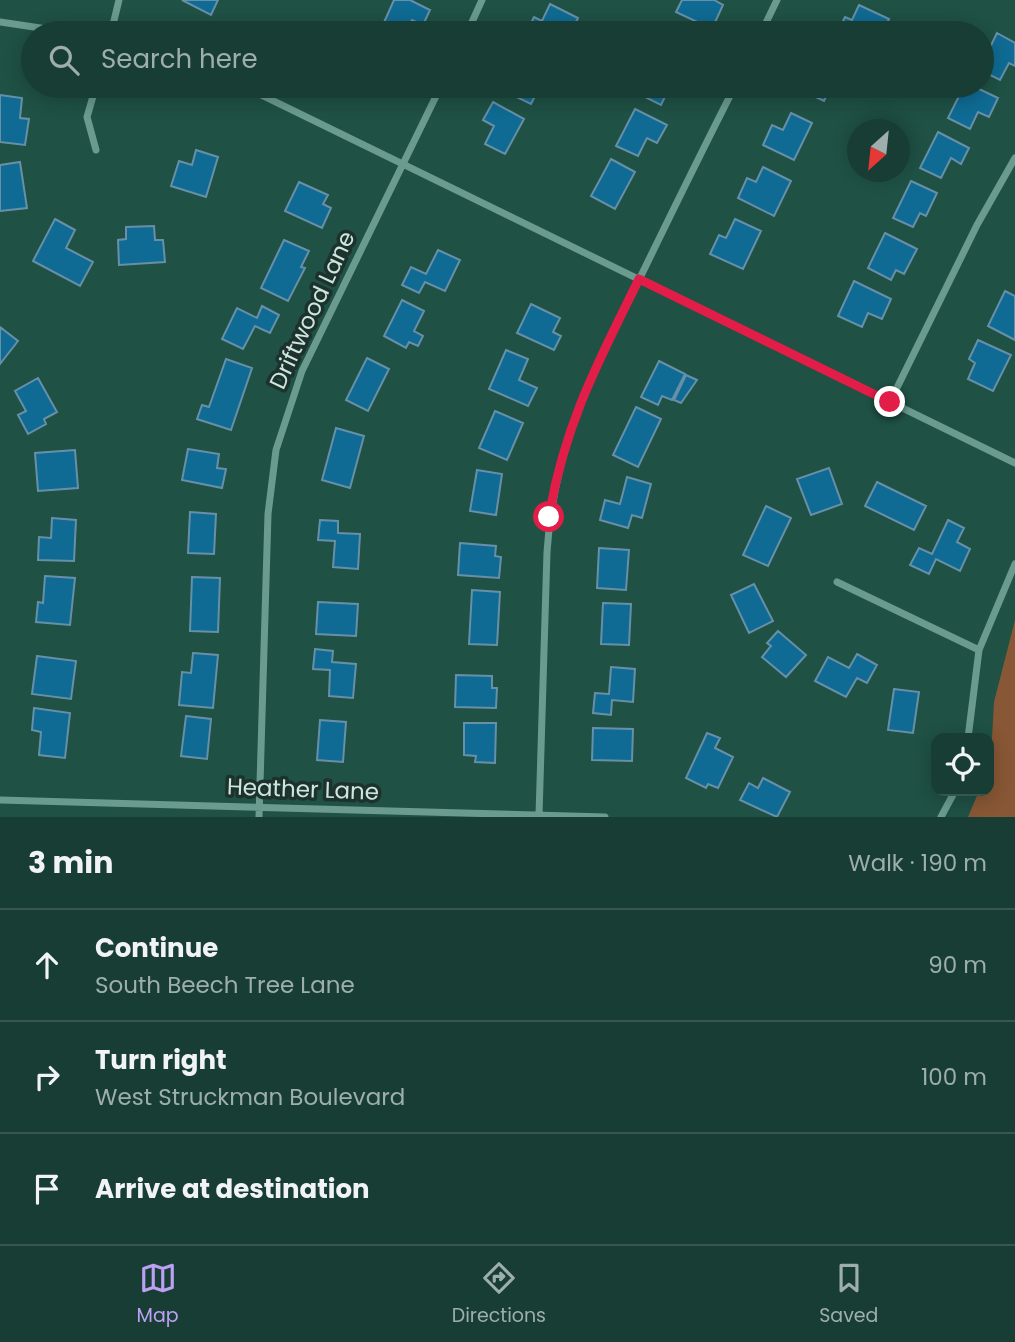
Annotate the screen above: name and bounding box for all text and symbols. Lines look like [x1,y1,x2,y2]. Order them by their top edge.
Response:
search box [21,21,994,98]
icon: search [45,41,83,79]
text: Search here [101,41,258,77]
north arrow [847,119,910,182]
street label: Driftwood Lane [261,226,363,394]
route end [874,386,905,417]
route start [533,501,564,532]
map controls [931,733,994,796]
button: locate [931,733,994,796]
street label: Heather Lane [226,770,380,808]
text: 3 min [28,841,113,884]
text: Walk · 190 m [848,847,987,879]
text: Continue [95,930,218,966]
icon: ahead [28,946,66,984]
text: 90 m [928,949,987,981]
text: South Beech Tree Lane [95,969,355,1001]
text: Turn right [95,1042,227,1078]
icon: right [28,1058,66,1096]
text: 100 m [921,1061,987,1093]
text: West Struckman Boulevard [95,1081,405,1113]
icon: arrive [28,1170,66,1208]
text: Arrive at destination [95,1171,370,1207]
tab: Map [137,1259,179,1330]
tab: Directions [452,1259,546,1330]
tab: Saved [819,1259,878,1330]

